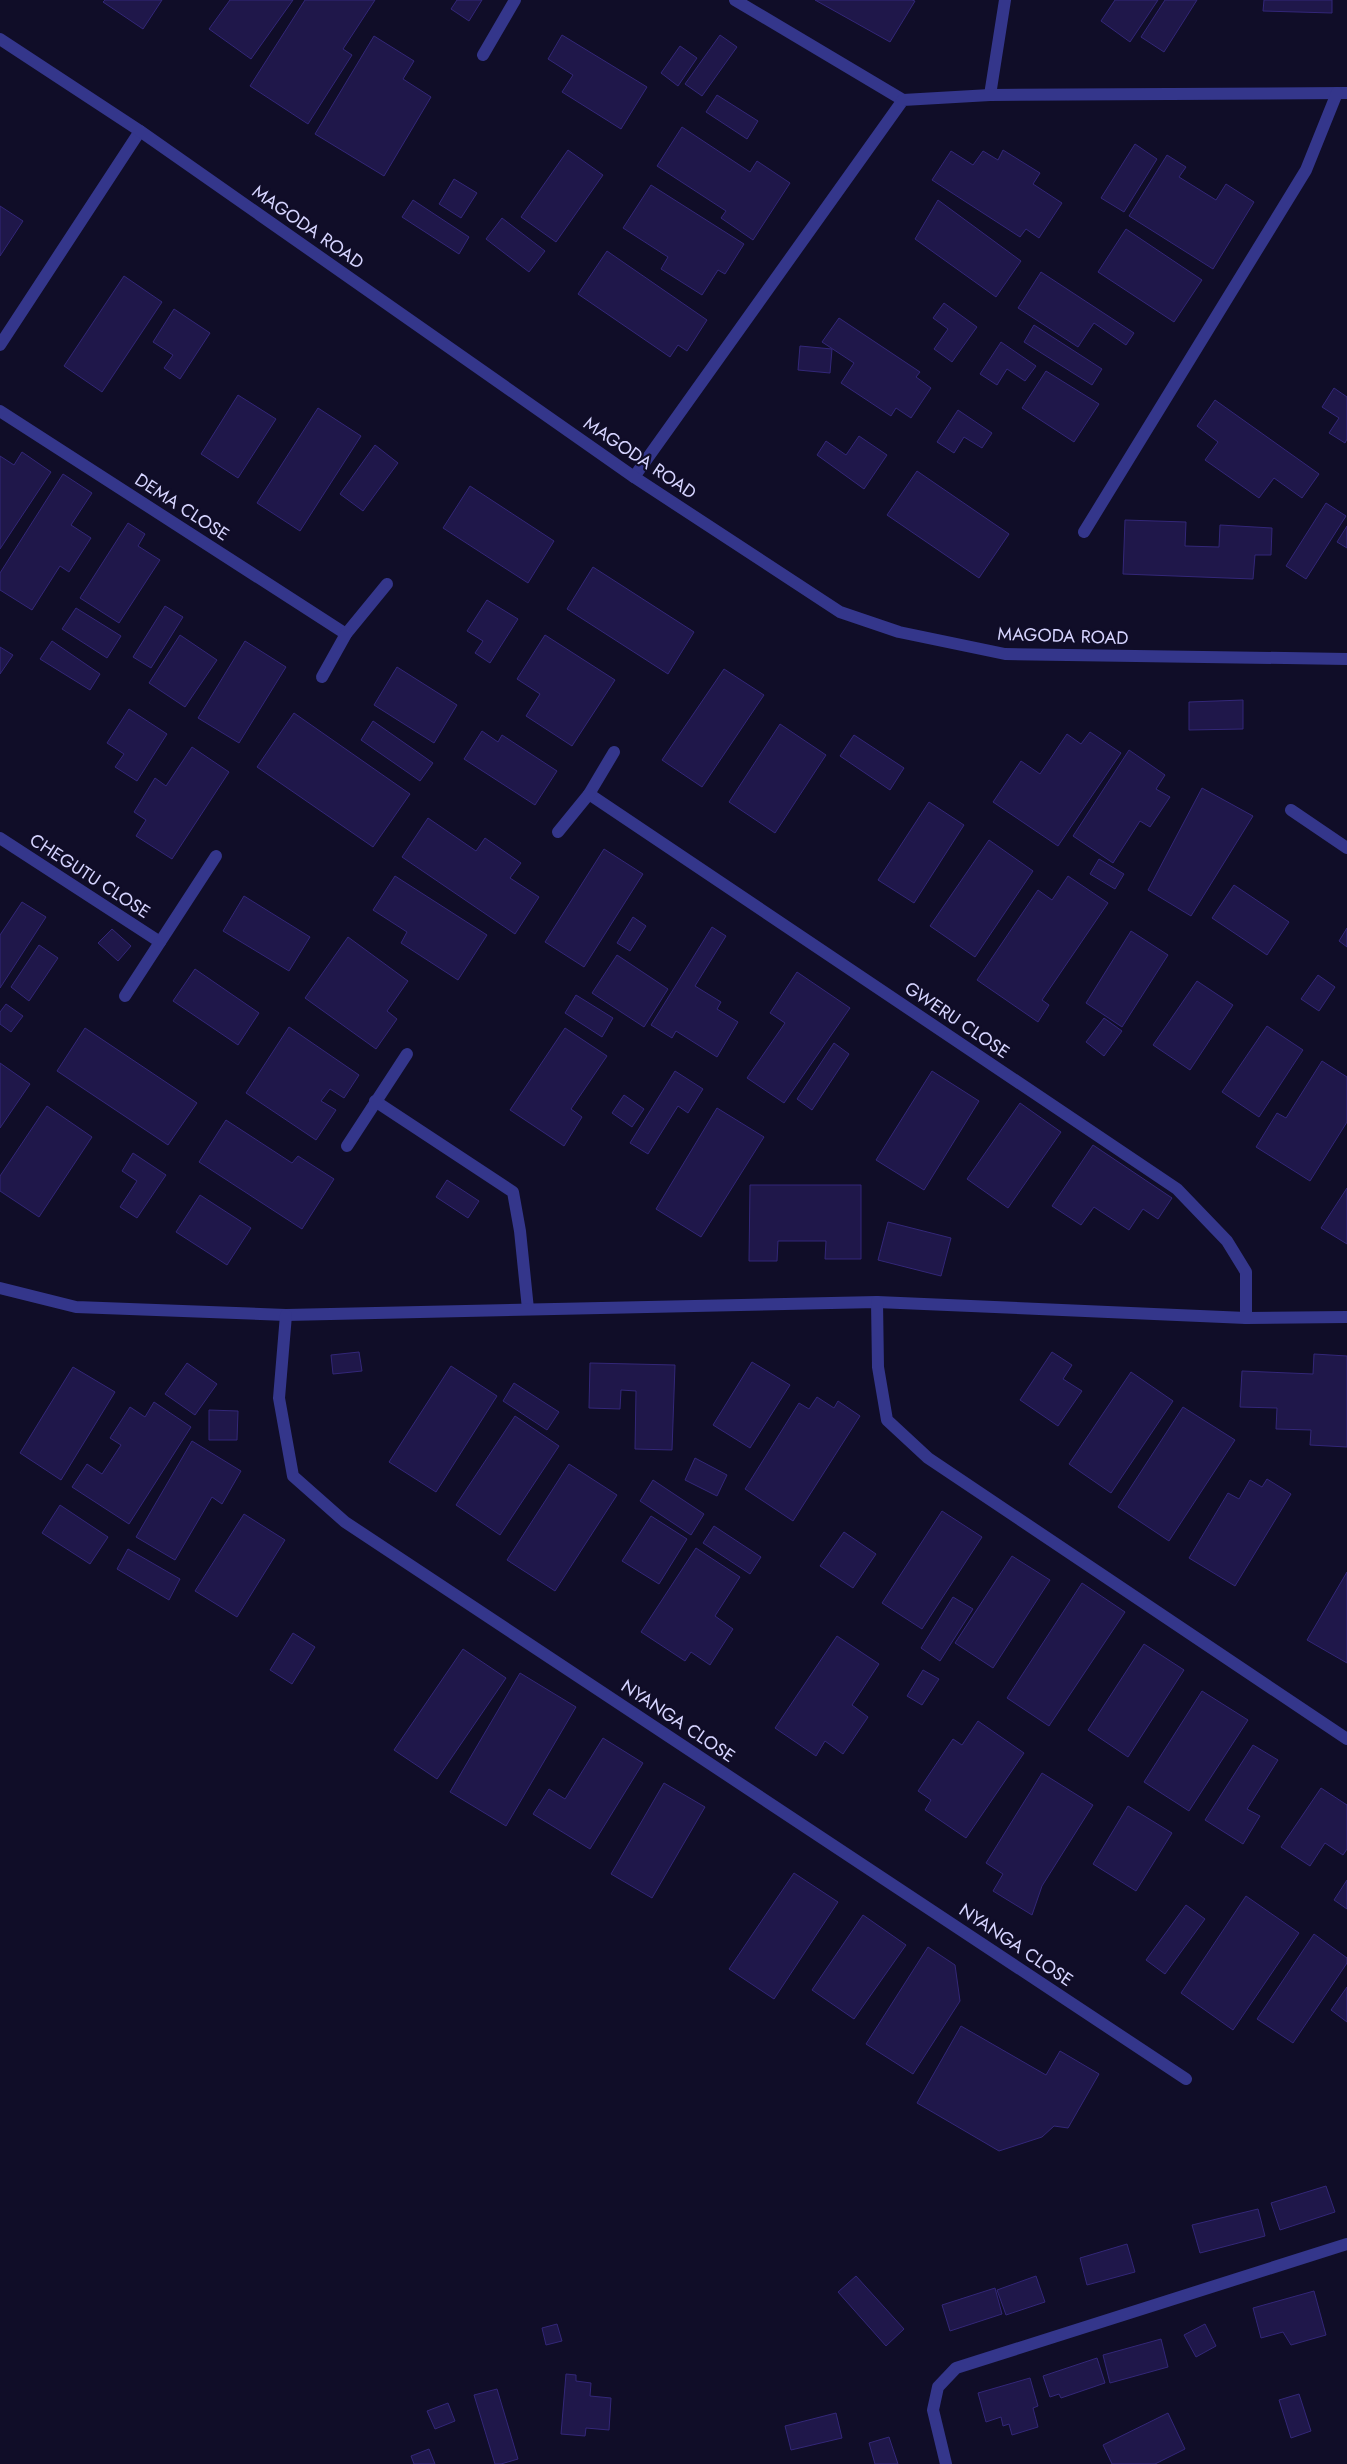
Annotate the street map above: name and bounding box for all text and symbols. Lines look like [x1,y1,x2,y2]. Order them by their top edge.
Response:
street label: MAGODA ROAD [247,179,369,275]
street label: MAGODA ROAD [578,411,702,505]
street label: DEMA CLOSE [130,467,234,547]
street label: MAGODA ROAD [997,621,1129,651]
street label: CHEGUTU CLOSE [25,827,155,925]
street label: GWERU CLOSE [899,975,1015,1065]
street label: NYANGA CLOSE [616,1673,740,1769]
street label: NYANGA CLOSE [954,1897,1078,1993]

